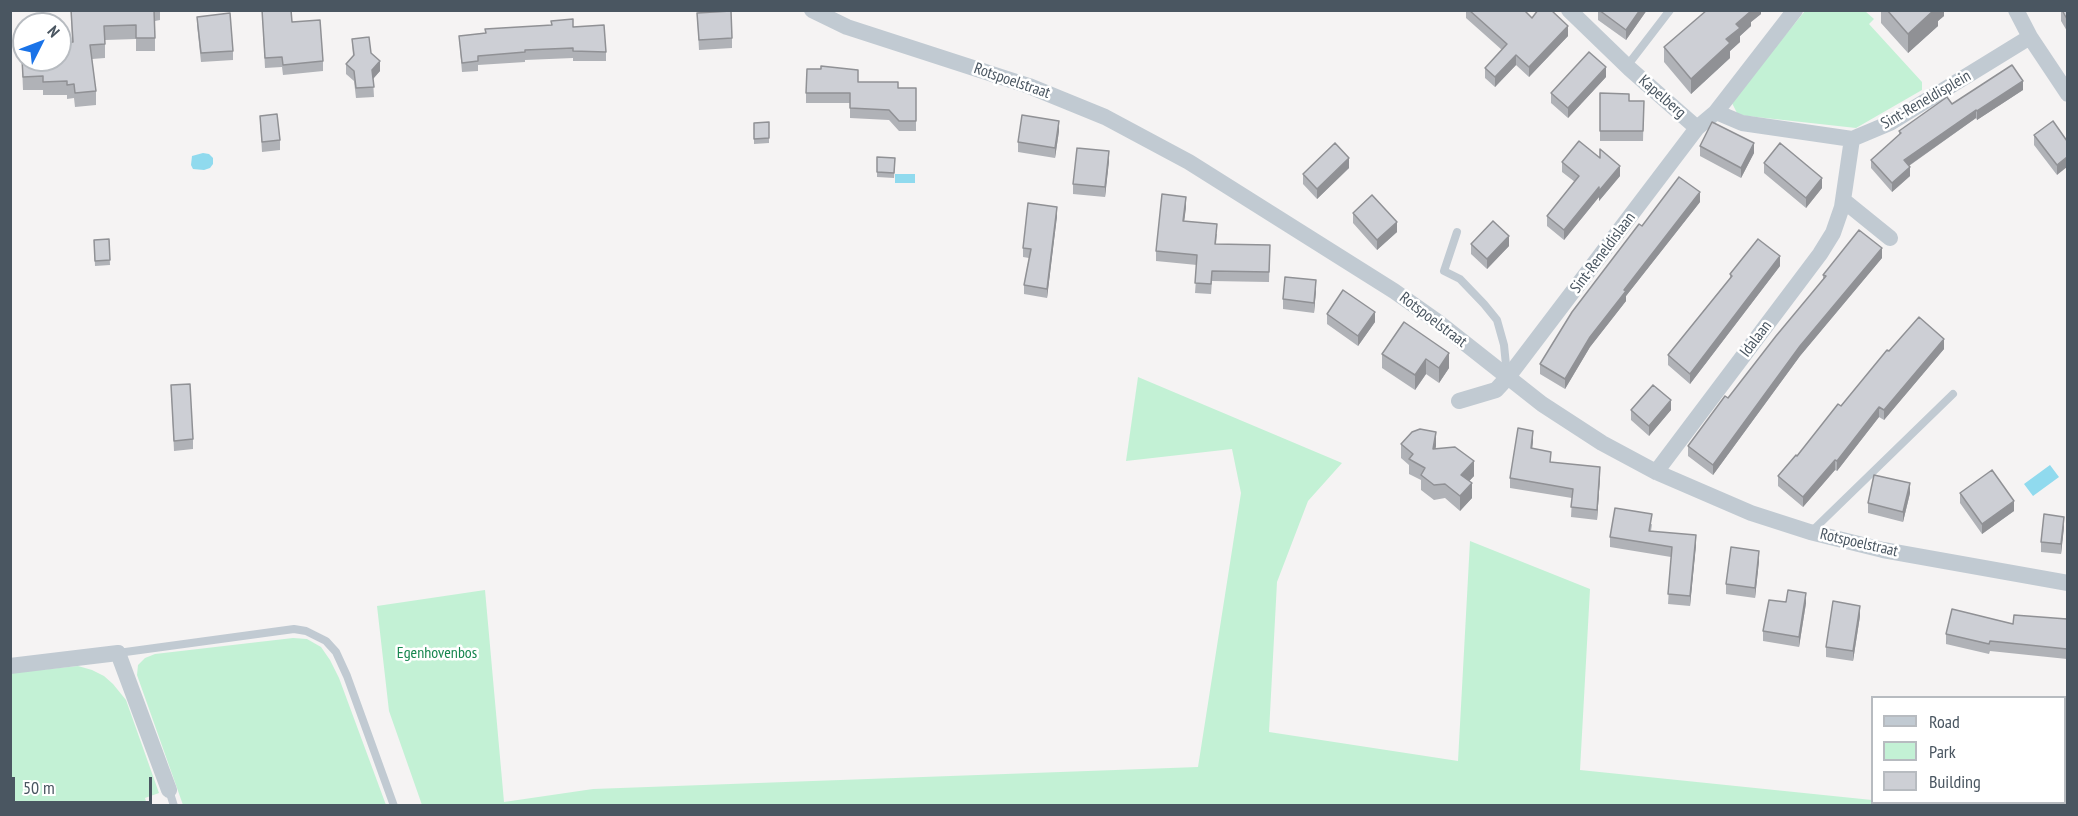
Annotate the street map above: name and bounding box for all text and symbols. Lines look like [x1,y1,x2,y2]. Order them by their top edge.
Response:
north arrow [12,12,72,72]
text: N [44,21,64,41]
street label: Rotspoelstraat [971,59,1053,103]
street label: Sint-Reneldisplein [1878,67,1974,133]
street label: Kapelberg [1635,71,1689,123]
street label: Sint-Reneldislaan [1566,209,1640,297]
street label: Rotspoelstraat [1396,288,1470,352]
street label: Idalaan [1736,317,1776,361]
street label: Rotspoelstraat [1818,525,1900,561]
park label: Egenhovenbos [397,643,477,663]
legend [1871,696,2066,804]
text: Road [1929,710,1960,733]
text: Park [1929,740,1956,763]
scale bar [15,765,154,803]
text: Building [1929,770,1981,793]
text: 50 m [23,776,55,799]

